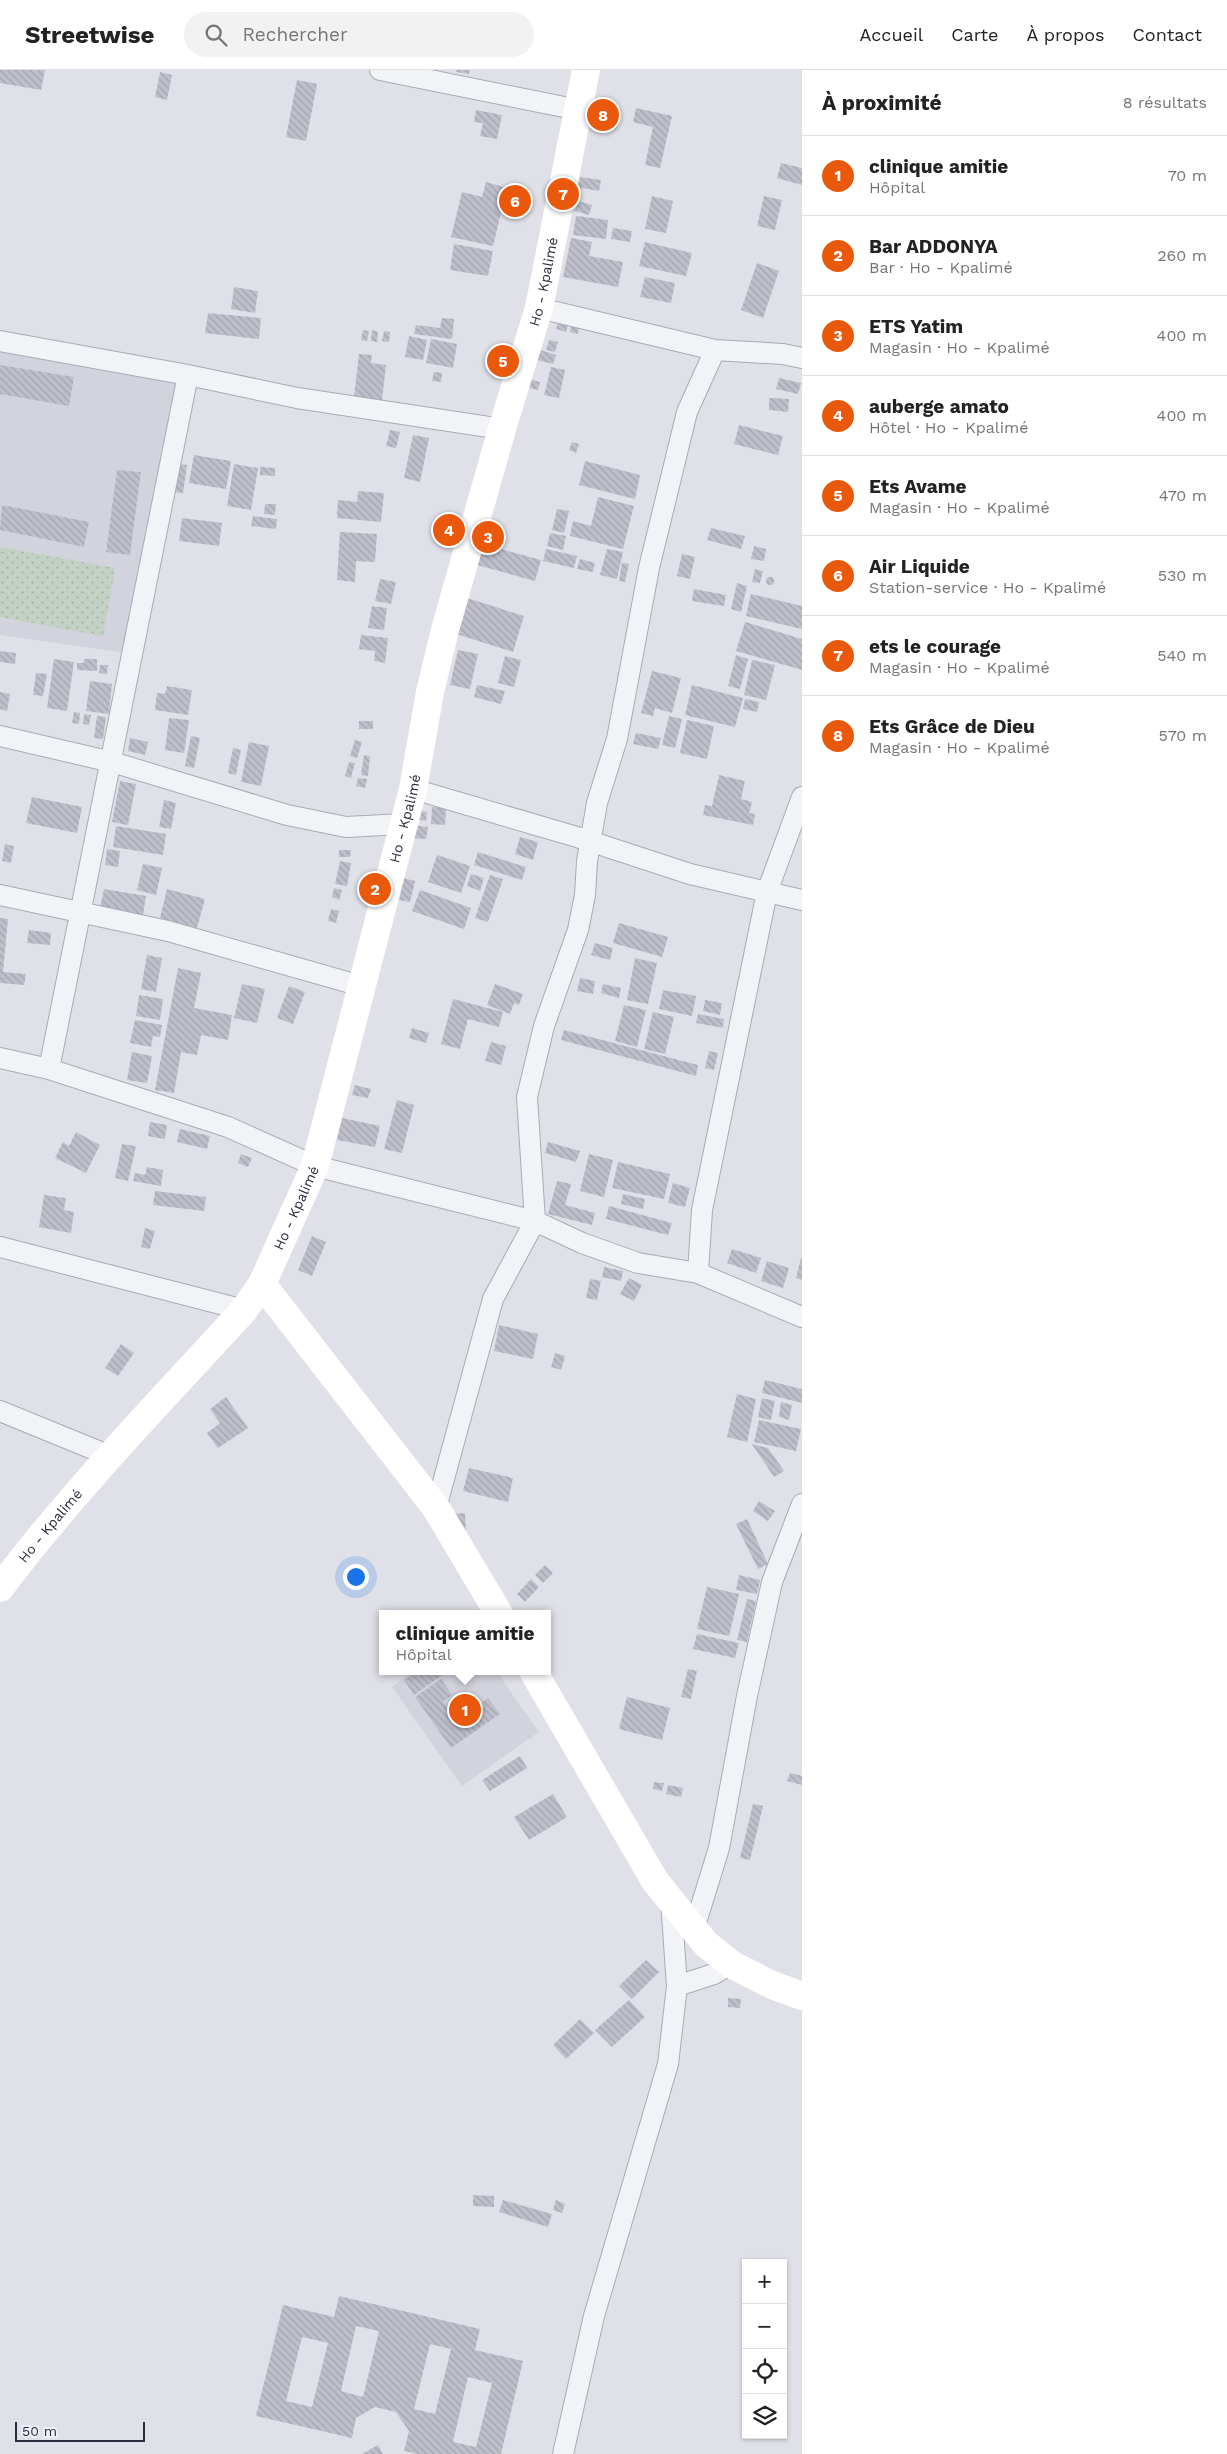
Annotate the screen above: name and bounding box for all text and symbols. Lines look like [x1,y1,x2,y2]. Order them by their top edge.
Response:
search box [184,12,534,57]
text: Streetwise [25,21,154,49]
icon: search [202,21,230,49]
text: Rechercher [242,23,348,46]
text: Accueil [860,24,923,45]
text: Carte [951,24,998,45]
text: À propos [1026,24,1104,45]
text: Contact [1132,24,1202,45]
text: À proximité [822,90,942,115]
text: 8 résultats [1123,93,1207,112]
pin: 8 [587,96,619,134]
text: clinique amitie [869,155,1008,178]
text: 1 [835,166,841,185]
text: 70 m [1168,166,1207,185]
pin: 7 [547,175,579,213]
text: Hôpital [869,178,925,197]
pin: 6 [499,182,531,220]
text: Bar ADDONYA [869,235,998,258]
street label: Ho - Kpalimé [526,236,561,328]
text: 2 [833,246,843,265]
text: 260 m [1157,246,1207,265]
text: Bar · Ho - Kpalimé [869,258,1013,277]
text: ETS Yatim [869,315,963,338]
text: 3 [833,326,843,345]
text: 400 m [1157,326,1207,345]
text: Magasin · Ho - Kpalimé [869,338,1050,357]
pin: 5 [487,342,519,380]
text: auberge amato [869,395,1009,418]
text: 4 [833,406,843,425]
text: 400 m [1157,406,1207,425]
text: Hôtel · Ho - Kpalimé [869,418,1028,437]
text: Ets Avame [869,475,967,498]
text: 5 [833,486,843,505]
text: 470 m [1159,486,1207,505]
text: Magasin · Ho - Kpalimé [869,498,1050,517]
pin: 4 [433,511,465,549]
pin: 3 [472,518,504,556]
text: Air Liquide [869,555,970,578]
text: 6 [833,566,843,585]
text: 530 m [1158,566,1207,585]
text: Station-service · Ho - Kpalimé [869,578,1106,597]
text: ets le courage [869,635,1001,658]
text: 7 [833,646,843,665]
text: 540 m [1157,646,1207,665]
text: Magasin · Ho - Kpalimé [869,658,1050,677]
text: Ets Grâce de Dieu [869,715,1035,738]
text: 8 [833,726,843,745]
text: 570 m [1158,726,1207,745]
text: Magasin · Ho - Kpalimé [869,738,1050,757]
street label: Ho - Kpalimé [386,773,423,864]
pin: 2 [359,870,391,908]
street label: Ho - Kpalimé [270,1163,322,1253]
street label: Ho - Kpalimé [15,1486,85,1566]
your location [343,1564,369,1590]
popup [379,1610,551,1675]
text: clinique amitie [395,1622,535,1645]
text: Hôpital [395,1645,452,1664]
pin: 1 [449,1691,481,1729]
map controls [742,2259,787,2439]
button: + [742,2259,787,2304]
button: − [742,2304,787,2349]
button: locate [742,2349,787,2394]
button: layers [742,2394,787,2439]
scale bar [15,2419,145,2442]
text: 50 m [22,2423,57,2439]

